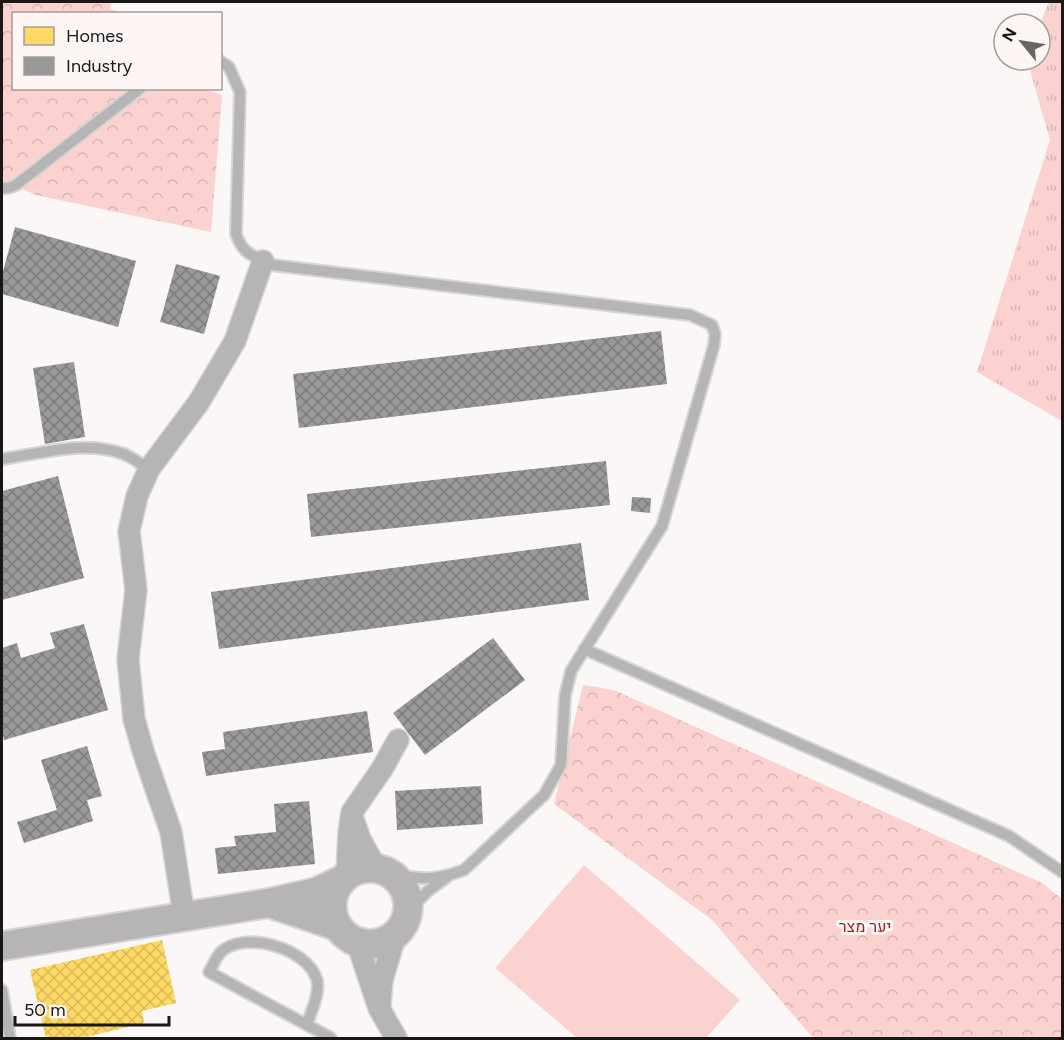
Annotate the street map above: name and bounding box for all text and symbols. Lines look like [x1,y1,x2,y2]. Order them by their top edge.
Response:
legend [12,12,222,90]
north arrow [992,12,1052,72]
text: Homes [66,25,124,47]
text: N [998,25,1021,45]
text: Industry [66,55,133,77]
park label: יער מצר [839,917,891,936]
scale bar [15,989,170,1027]
text: 50 m [24,999,66,1021]

